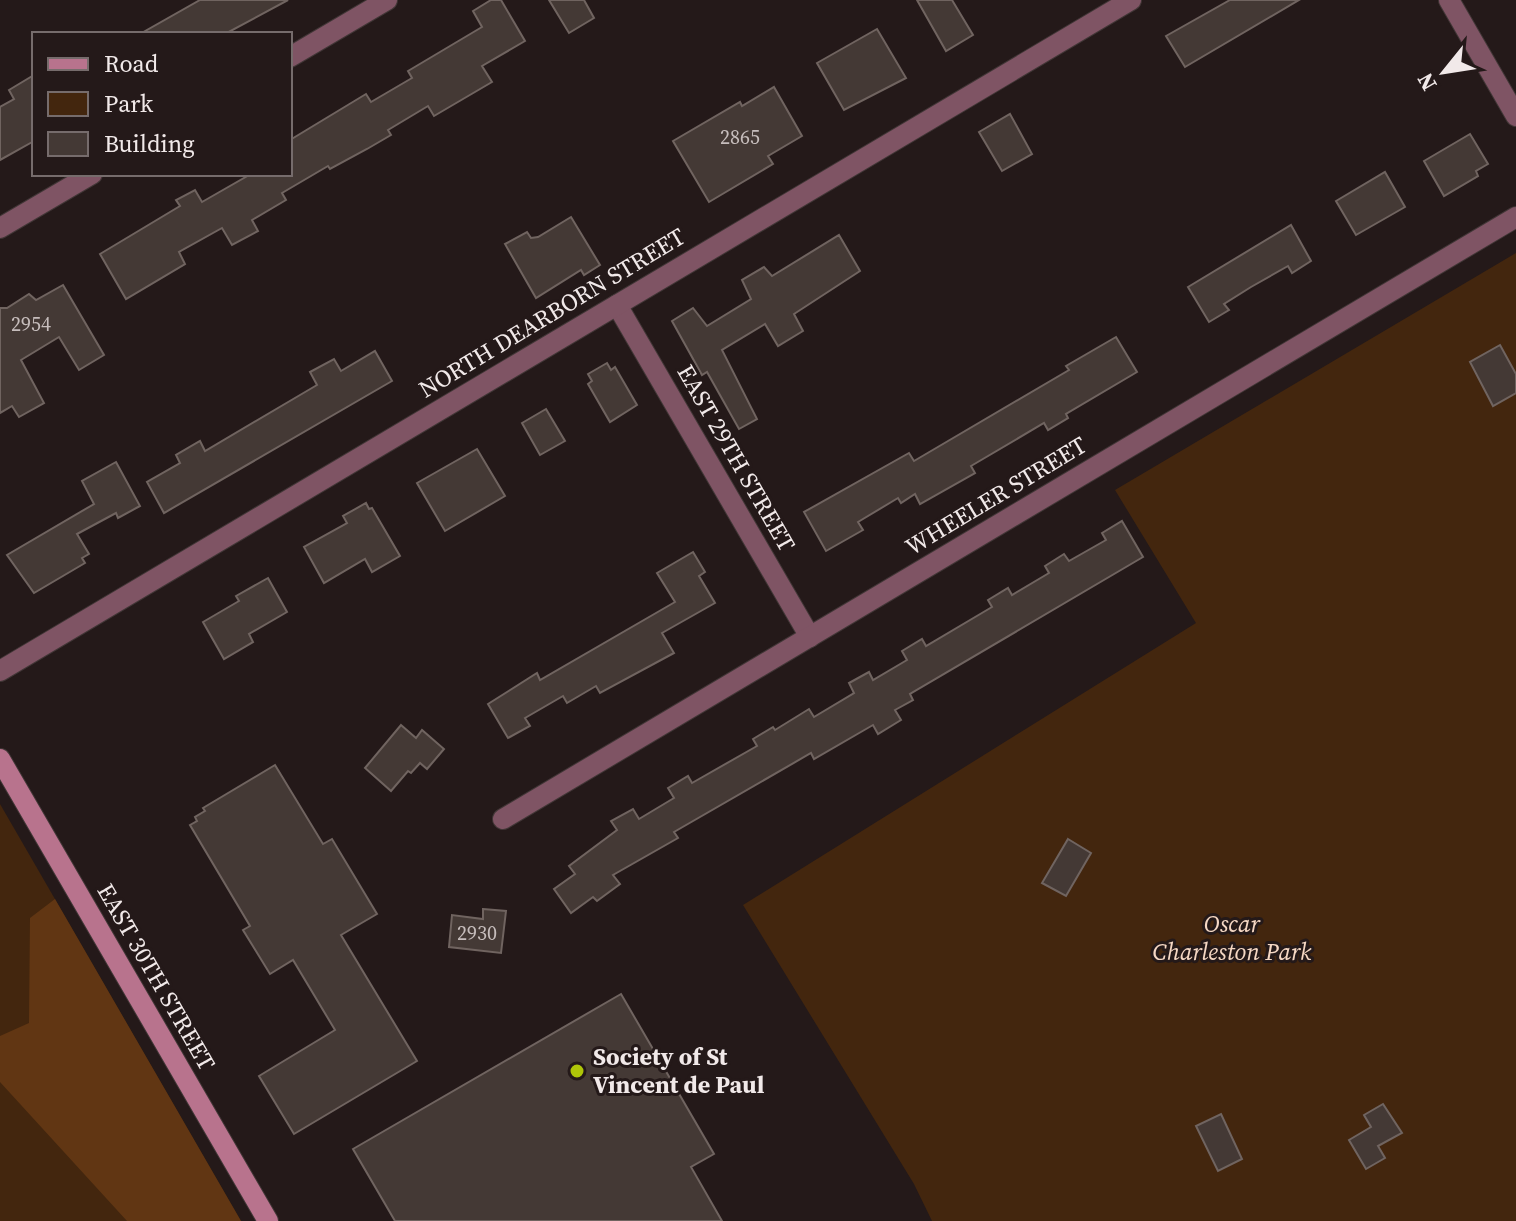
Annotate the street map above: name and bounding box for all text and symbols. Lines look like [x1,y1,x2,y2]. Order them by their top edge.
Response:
legend [32,32,292,176]
north arrow [1404,32,1484,112]
text: Road [104,47,159,80]
text: N [1410,68,1444,96]
text: Park [104,87,154,120]
house number: 2865 [720,123,760,151]
text: Building [104,127,195,160]
street label: NORTH DEARBORN STREET [412,220,691,405]
house number: 2954 [11,310,51,338]
street label: EAST 29TH STREET [669,358,804,558]
street label: WHEELER STREET [899,428,1093,563]
street label: EAST 30TH STREET [89,877,224,1077]
park label: Oscar Charleston Park [1153,907,1312,968]
house number: 2930 [457,919,497,947]
place label: Society of St Vincent de Paul [593,1040,765,1101]
marker: Society of St Vincent de Paul [568,1062,586,1080]

